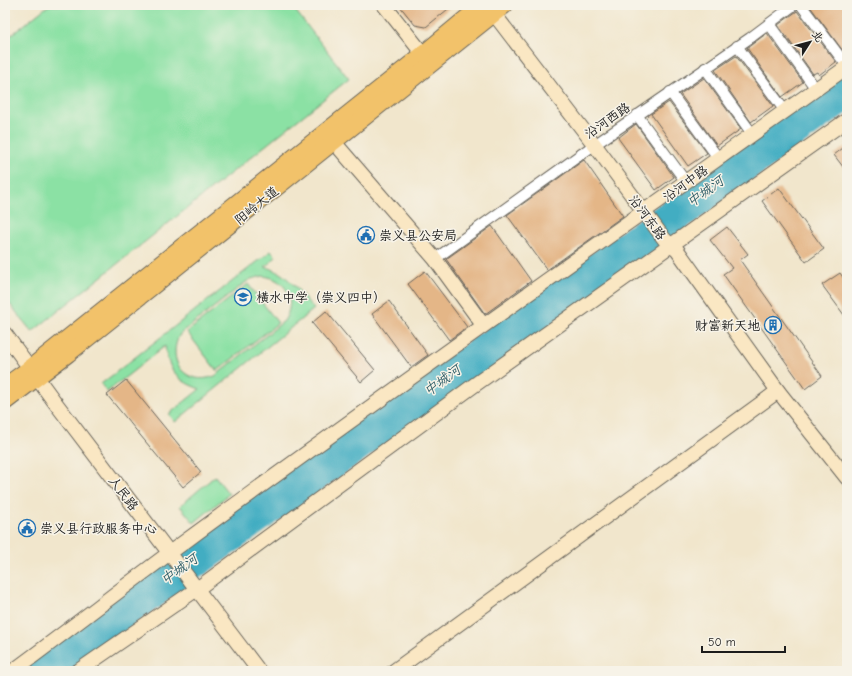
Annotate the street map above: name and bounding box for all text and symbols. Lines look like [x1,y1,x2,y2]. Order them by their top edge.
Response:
north arrow [790,22,830,62]
text: 北 [809,28,826,45]
street label: 沿河西路 [582,99,633,141]
street label: 沿河中路 [660,162,711,205]
water label: 中城河 [683,171,729,211]
street label: 阳岭大道 [231,183,281,228]
street label: 沿河东路 [626,192,669,243]
public building icon: 崇义县公安局 [356,225,376,245]
place label: 崇义县公安局 [379,228,457,243]
school or university icon: 横水中学（崇义四中） [233,287,253,307]
place label: 横水中学（崇义四中） [256,290,386,305]
building icon: 财富新天地 [763,315,783,335]
place label: 财富新天地 [695,318,760,333]
water label: 中城河 [420,360,466,400]
street label: 人民路 [106,473,141,513]
public building icon: 崇义县行政服务中心 [17,518,37,538]
place label: 崇义县行政服务中心 [40,521,157,536]
water label: 中城河 [157,549,203,589]
scale bar [702,628,785,654]
text: 50 m [708,635,736,649]

